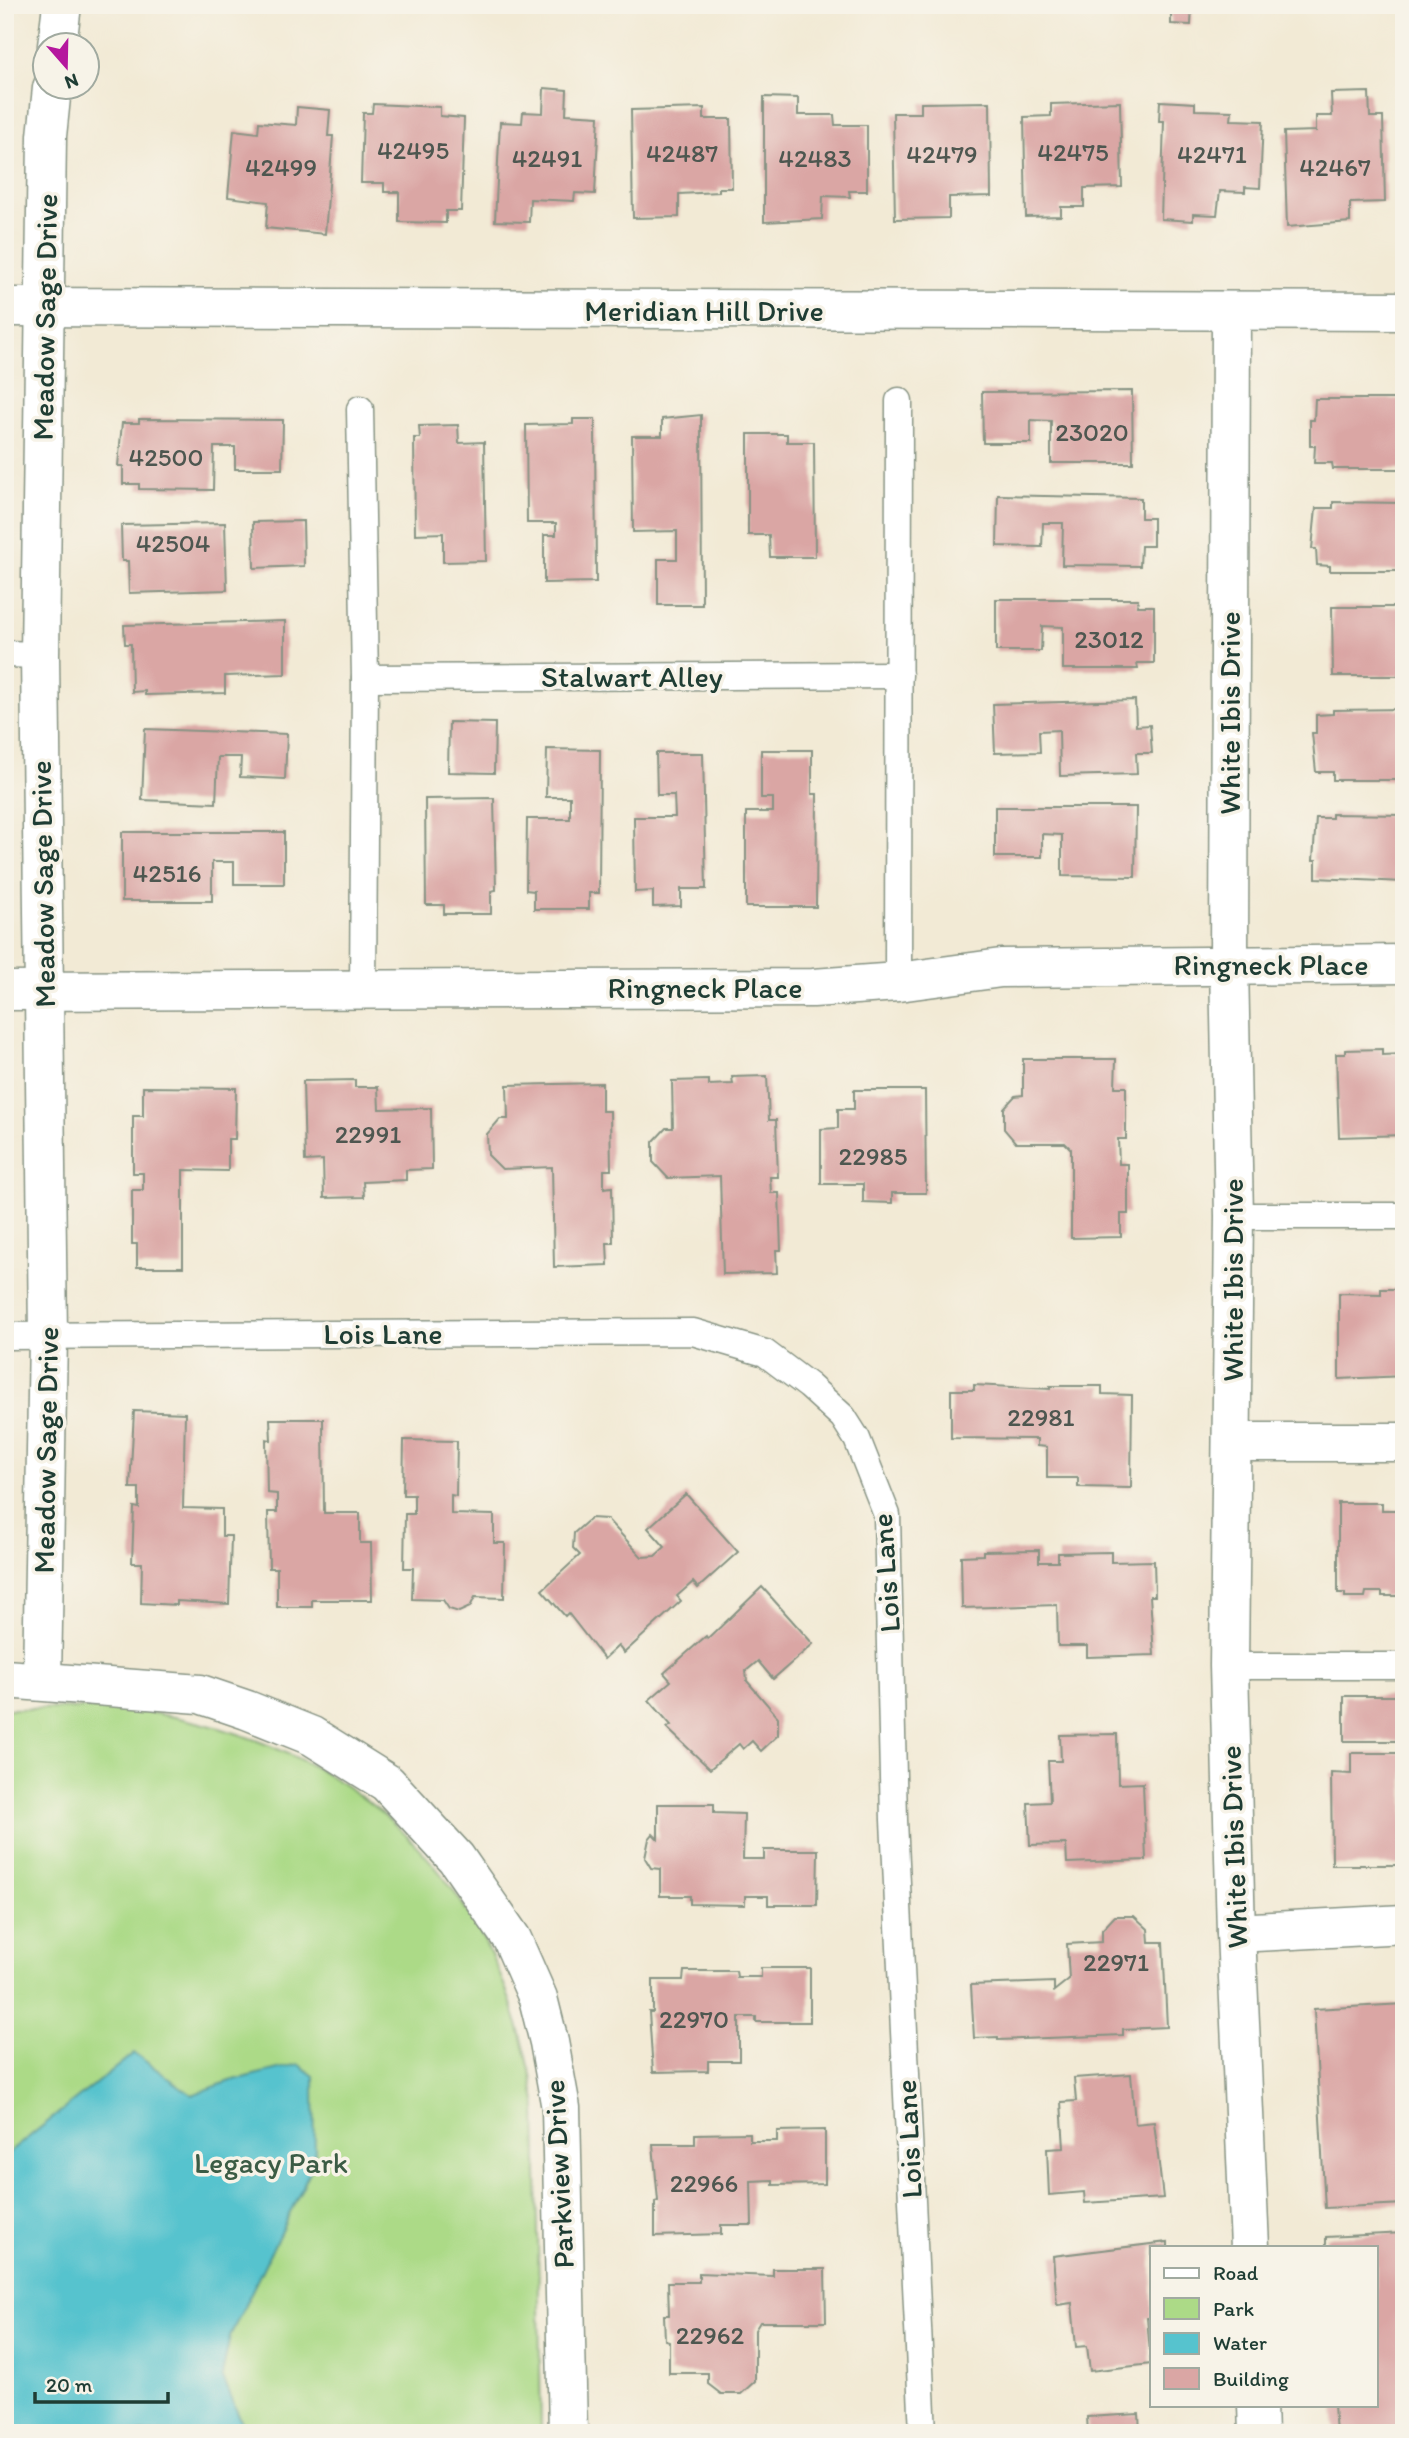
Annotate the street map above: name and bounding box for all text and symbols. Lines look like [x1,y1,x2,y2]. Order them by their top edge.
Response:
north arrow [32,32,102,102]
text: N [62,69,82,95]
house number: 42495 [377,134,449,166]
house number: 42475 [1037,136,1109,168]
house number: 42487 [646,137,718,169]
house number: 42479 [906,138,978,170]
house number: 42471 [1177,138,1247,170]
house number: 42491 [512,142,582,174]
house number: 42483 [778,142,852,174]
house number: 42499 [245,151,317,183]
house number: 42467 [1299,151,1371,183]
street label: Meadow Sage Drive [24,193,65,441]
street label: Meridian Hill Drive [584,292,824,329]
house number: 23020 [1055,416,1129,448]
house number: 42500 [129,441,203,473]
house number: 42504 [136,527,211,559]
street label: White Ibis Drive [1211,611,1248,815]
house number: 23012 [1074,623,1144,655]
street label: Stalwart Alley [541,658,723,695]
street label: Meadow Sage Drive [22,760,63,1008]
house number: 42516 [133,857,201,889]
street label: Ringneck Place [1174,946,1368,983]
street label: Ringneck Place [608,969,802,1006]
house number: 22991 [335,1118,401,1150]
house number: 22985 [839,1140,907,1172]
street label: White Ibis Drive [1214,1178,1251,1382]
street label: Lois Lane [323,1315,443,1352]
street label: Meadow Sage Drive [25,1326,66,1574]
house number: 22981 [1007,1401,1075,1433]
street label: Lois Lane [863,1512,908,1634]
street label: White Ibis Drive [1211,1745,1256,1949]
house number: 22971 [1083,1946,1149,1978]
house number: 22970 [659,2003,729,2035]
street label: Lois Lane [887,2078,930,2200]
street label: Parkview Drive [535,2079,582,2269]
park label: Legacy Park [194,2144,348,2181]
house number: 22966 [670,2167,738,2199]
legend [1150,2246,1378,2406]
text: Road [1213,2260,1259,2285]
text: Park [1213,2296,1255,2321]
house number: 22962 [676,2319,745,2351]
text: Water [1213,2330,1267,2355]
scale bar [35,2361,168,2405]
text: Building [1213,2366,1289,2391]
text: 20 m [46,2372,93,2397]

